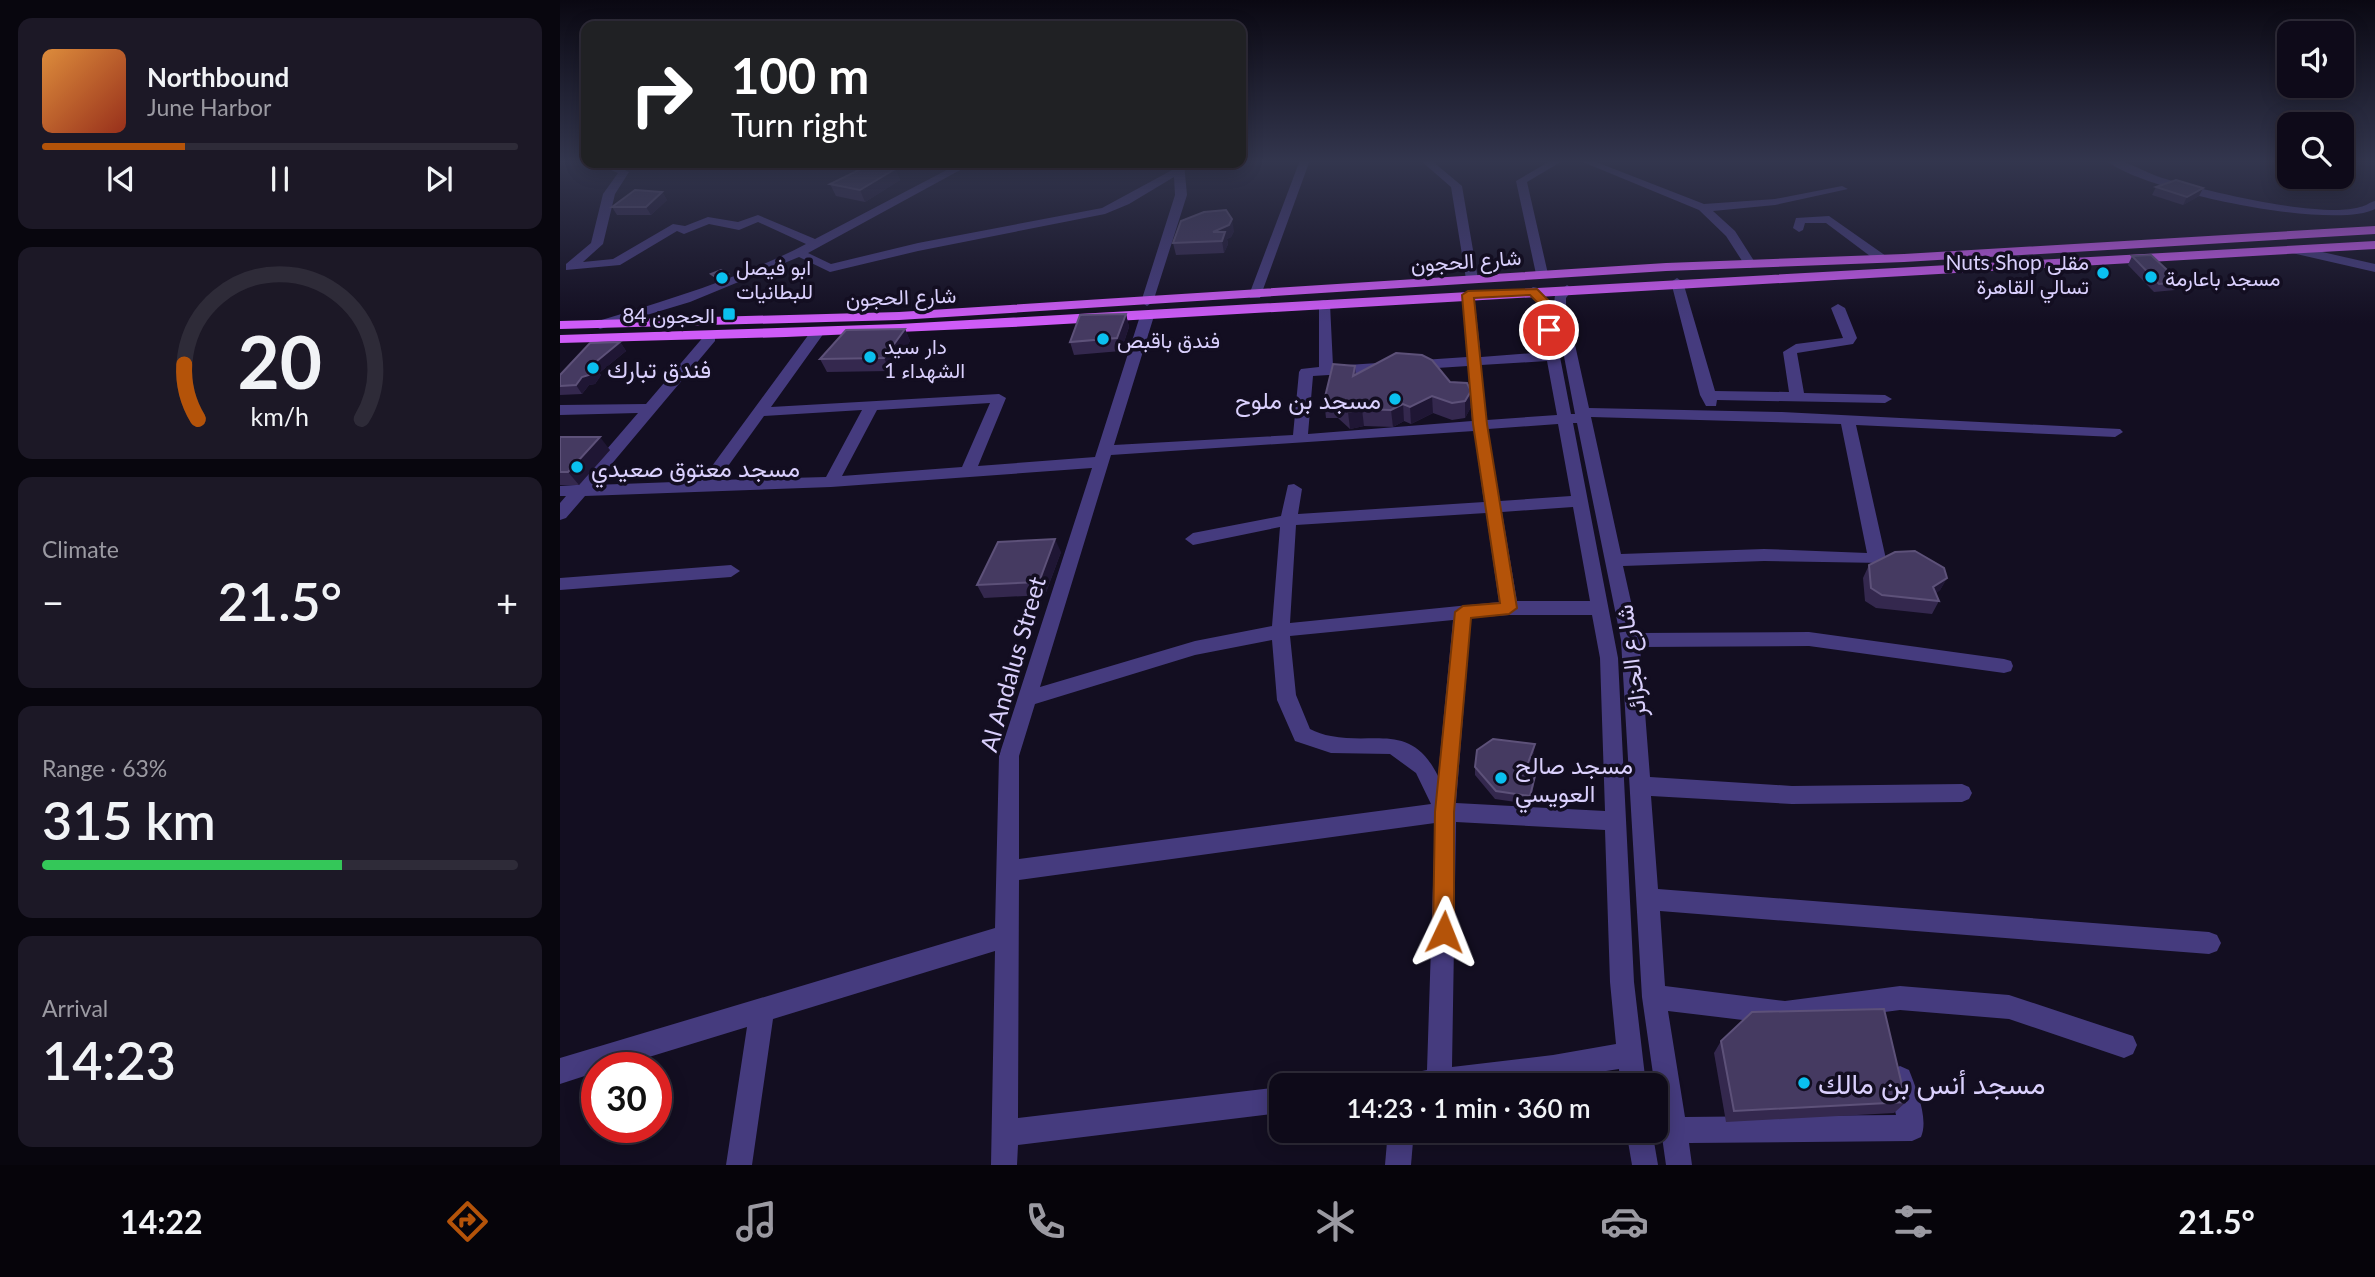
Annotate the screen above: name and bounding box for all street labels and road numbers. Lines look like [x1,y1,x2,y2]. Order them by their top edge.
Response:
street label: شارع الحجون [1410,244,1522,279]
street label: شارع الحجون [845,282,957,313]
street label: Al Andalus Street [973,573,1051,755]
street label: شارع الجزائر [1609,603,1654,720]

